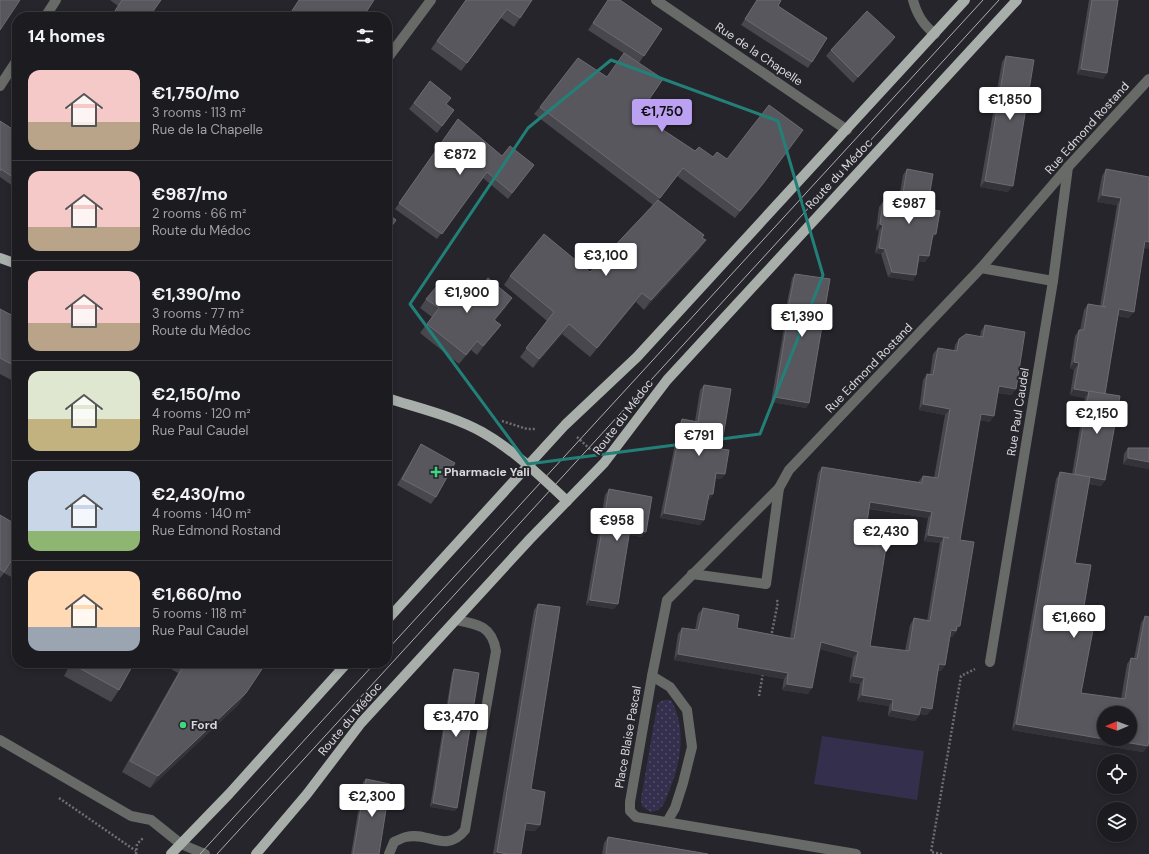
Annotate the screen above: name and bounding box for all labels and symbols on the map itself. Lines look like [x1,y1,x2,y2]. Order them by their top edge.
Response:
street label: Rue de la Chapelle [712,19,806,89]
street label: Rue Edmond Rostand [1041,78,1133,178]
pin: €1,850 [977,87,1043,121]
pin: €1,750 [629,99,695,133]
street label: Route du Médoc [802,135,876,213]
pin: €872 [436,142,484,176]
pin: €987 [885,191,933,225]
pin: €3,100 [573,243,639,277]
pin: €1,900 [434,280,500,314]
pin: €1,390 [769,304,835,338]
street label: Rue Edmond Rostand [822,320,916,416]
street label: Rue Paul Caudel [1003,367,1033,457]
street label: Route du Médoc [589,376,657,458]
pin: €2,150 [1064,401,1130,435]
pin: €791 [675,423,723,457]
place label: Pharmacie Yali [444,464,530,480]
marker: Pharmacie Yali [431,467,441,477]
pin: €958 [593,508,641,542]
pin: €2,430 [853,519,919,553]
pin: €1,660 [1041,605,1107,639]
street label: Route du Médoc [315,679,386,759]
street label: Place Blaise Pascal [611,685,645,789]
pin: €3,470 [423,704,489,738]
north arrow [1097,706,1137,746]
place label: Ford [191,717,217,733]
marker: Ford [178,720,188,730]
pin: €2,300 [339,784,405,818]

